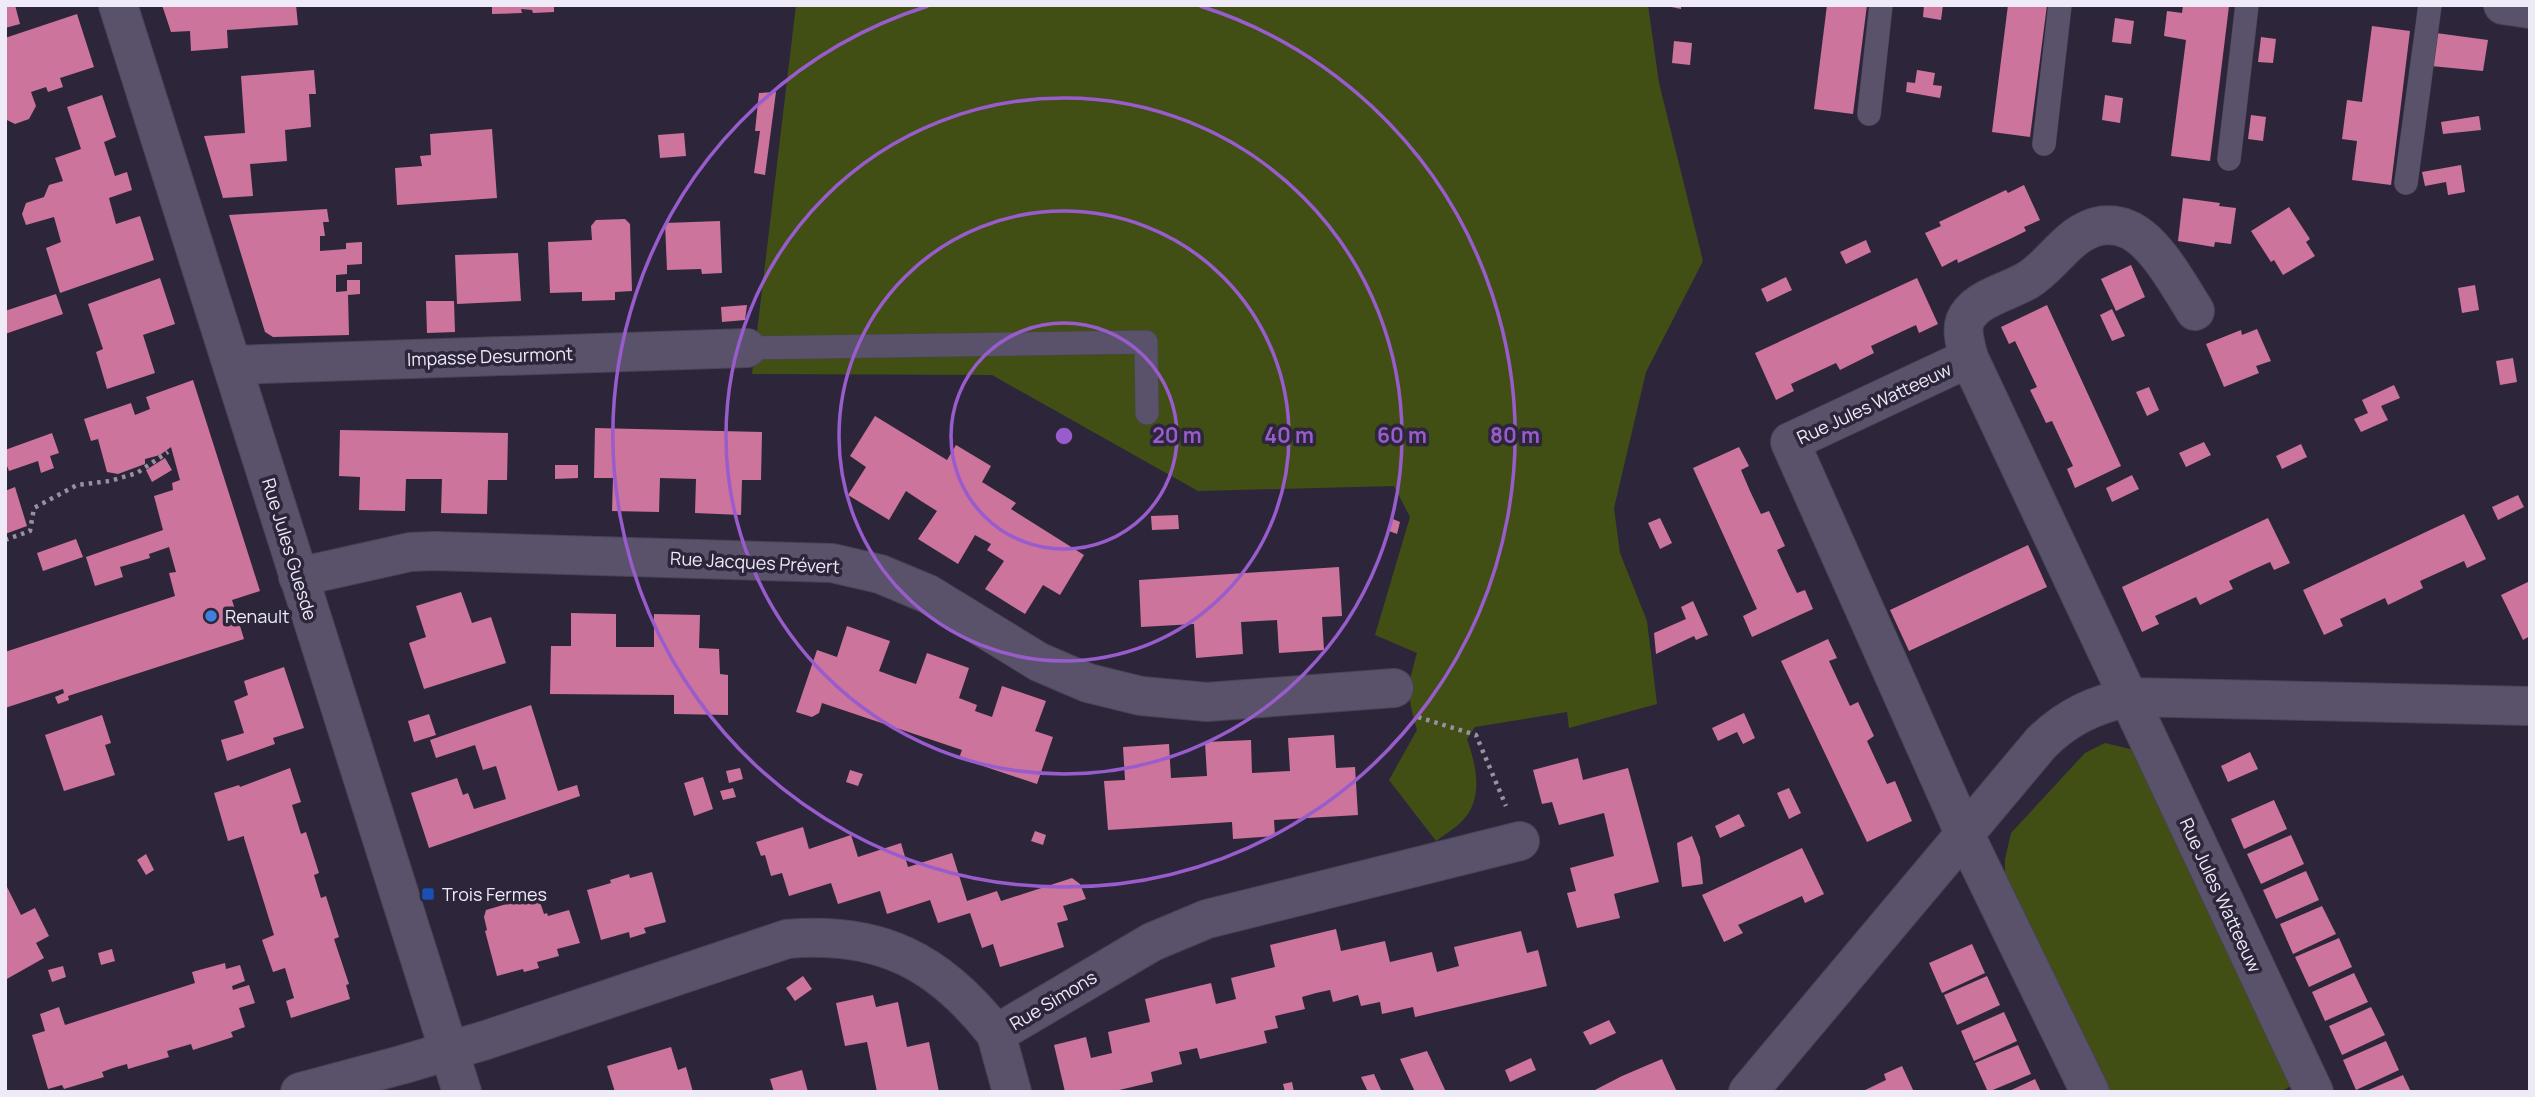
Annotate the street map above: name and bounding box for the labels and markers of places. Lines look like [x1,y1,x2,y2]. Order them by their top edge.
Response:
centre of rings [1052,424,1076,448]
place label: Renault [225,604,289,628]
marker: Renault [203,608,219,624]
place label: Trois Fermes [442,882,547,906]
marker: Trois Fermes [420,886,436,902]

